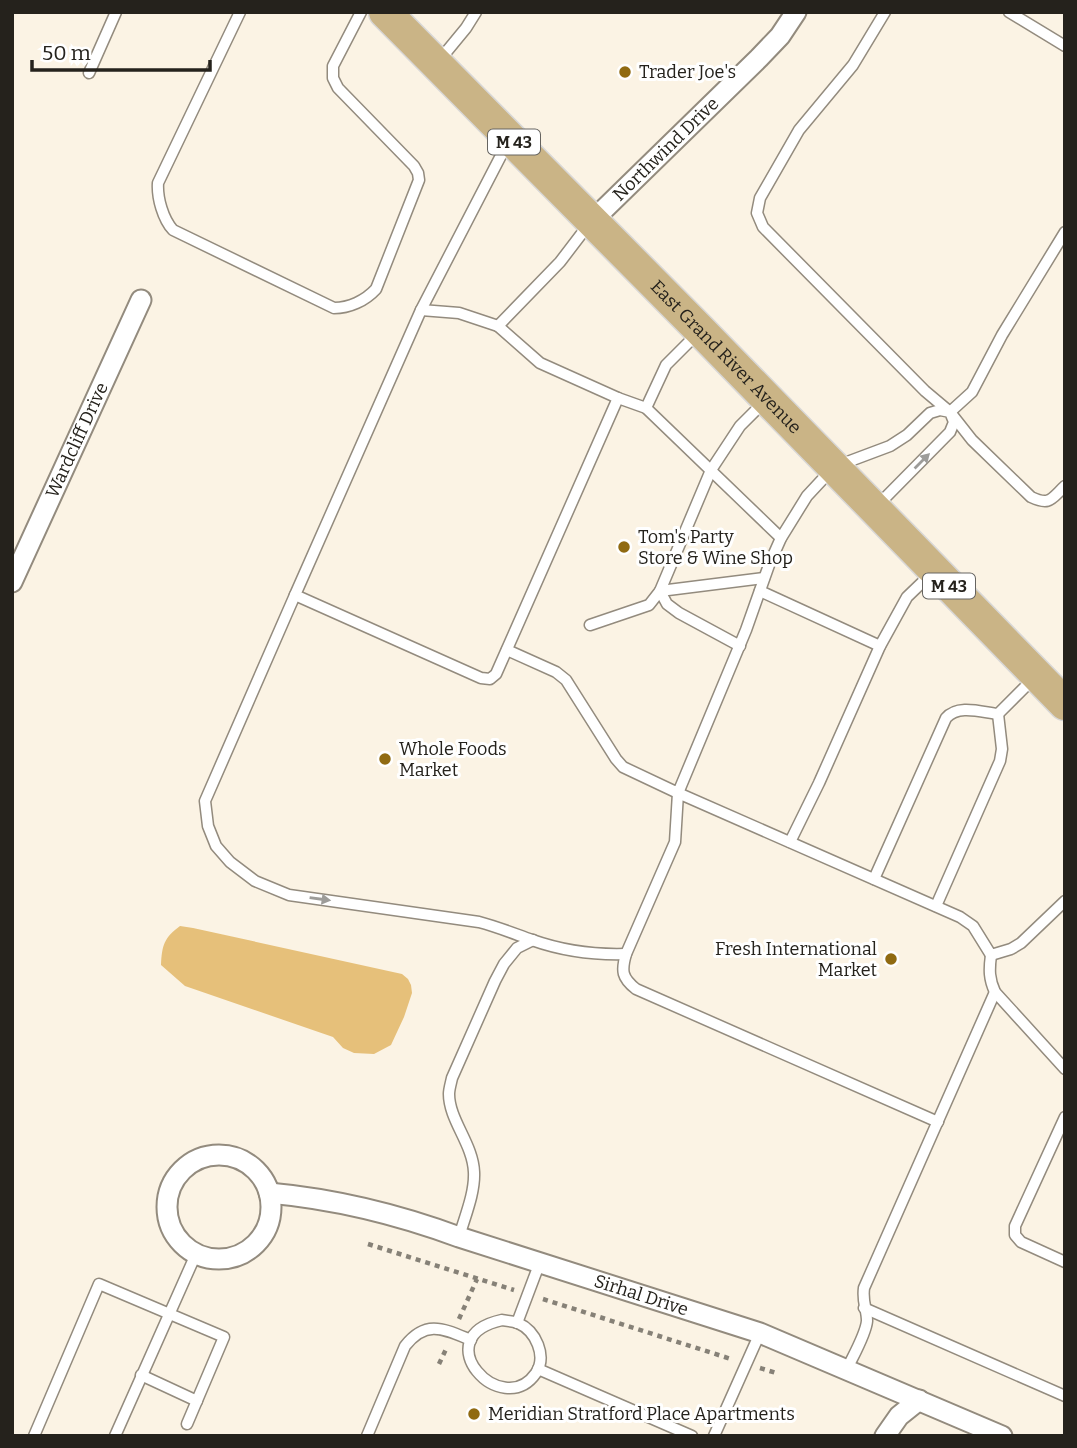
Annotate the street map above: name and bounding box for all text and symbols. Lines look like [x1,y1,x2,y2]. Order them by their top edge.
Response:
scale bar [32,28,210,72]
text: 50 m [42,40,91,66]
place label: Trader Joe's [639,61,736,83]
marker: Trader Joe's [617,64,633,80]
street label: Northwind Drive [608,93,723,206]
road number: M 43 [488,130,540,154]
street label: East Grand River Avenue [646,276,806,438]
street label: Wardcliff Drive [41,379,113,501]
one-way arrow [914,453,930,469]
place label: Tom's Party Store & Wine Shop [638,526,793,569]
marker: Tom's Party Store & Wine Shop [616,539,632,555]
road number: M 43 [923,573,975,598]
place label: Whole Foods Market [399,738,507,781]
marker: Whole Foods Market [377,751,393,767]
one-way arrow [310,894,332,905]
place label: Fresh International Market [715,938,877,981]
marker: Fresh International Market [883,951,899,967]
street label: Sirhal Drive [592,1270,691,1320]
place label: Meridian Stratford Place Apartments [488,1403,795,1425]
marker: Meridian Stratford Place Apartments [466,1406,482,1422]

